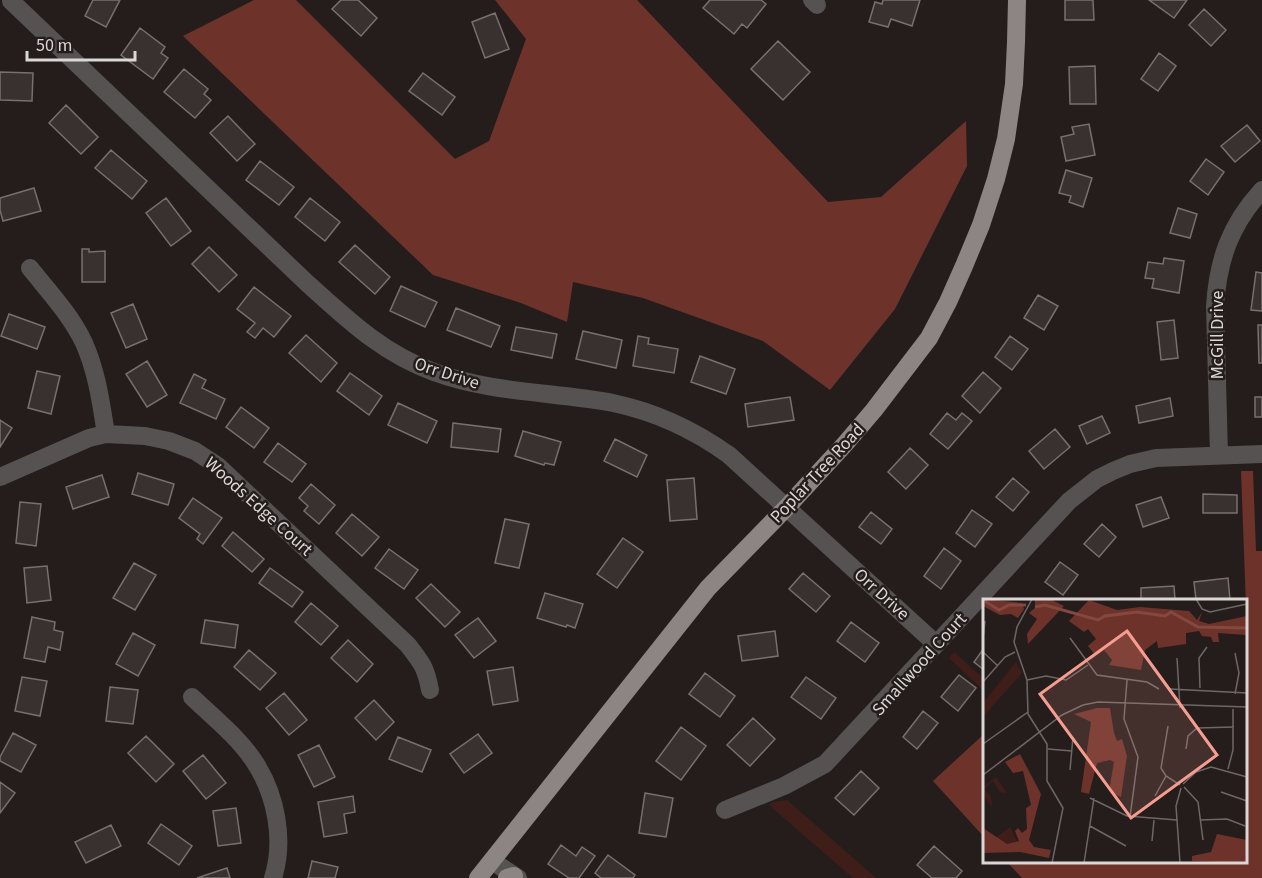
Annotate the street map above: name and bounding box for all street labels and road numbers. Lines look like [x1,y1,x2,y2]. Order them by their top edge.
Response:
street label: McGill Drive [1205,291,1230,379]
street label: Orr Drive [411,351,483,396]
street label: Poplar Tree Road [765,418,870,529]
street label: Woods Edge Court [199,451,318,562]
street label: Orr Drive [848,563,915,626]
street label: Smallwood Court [866,607,972,721]

